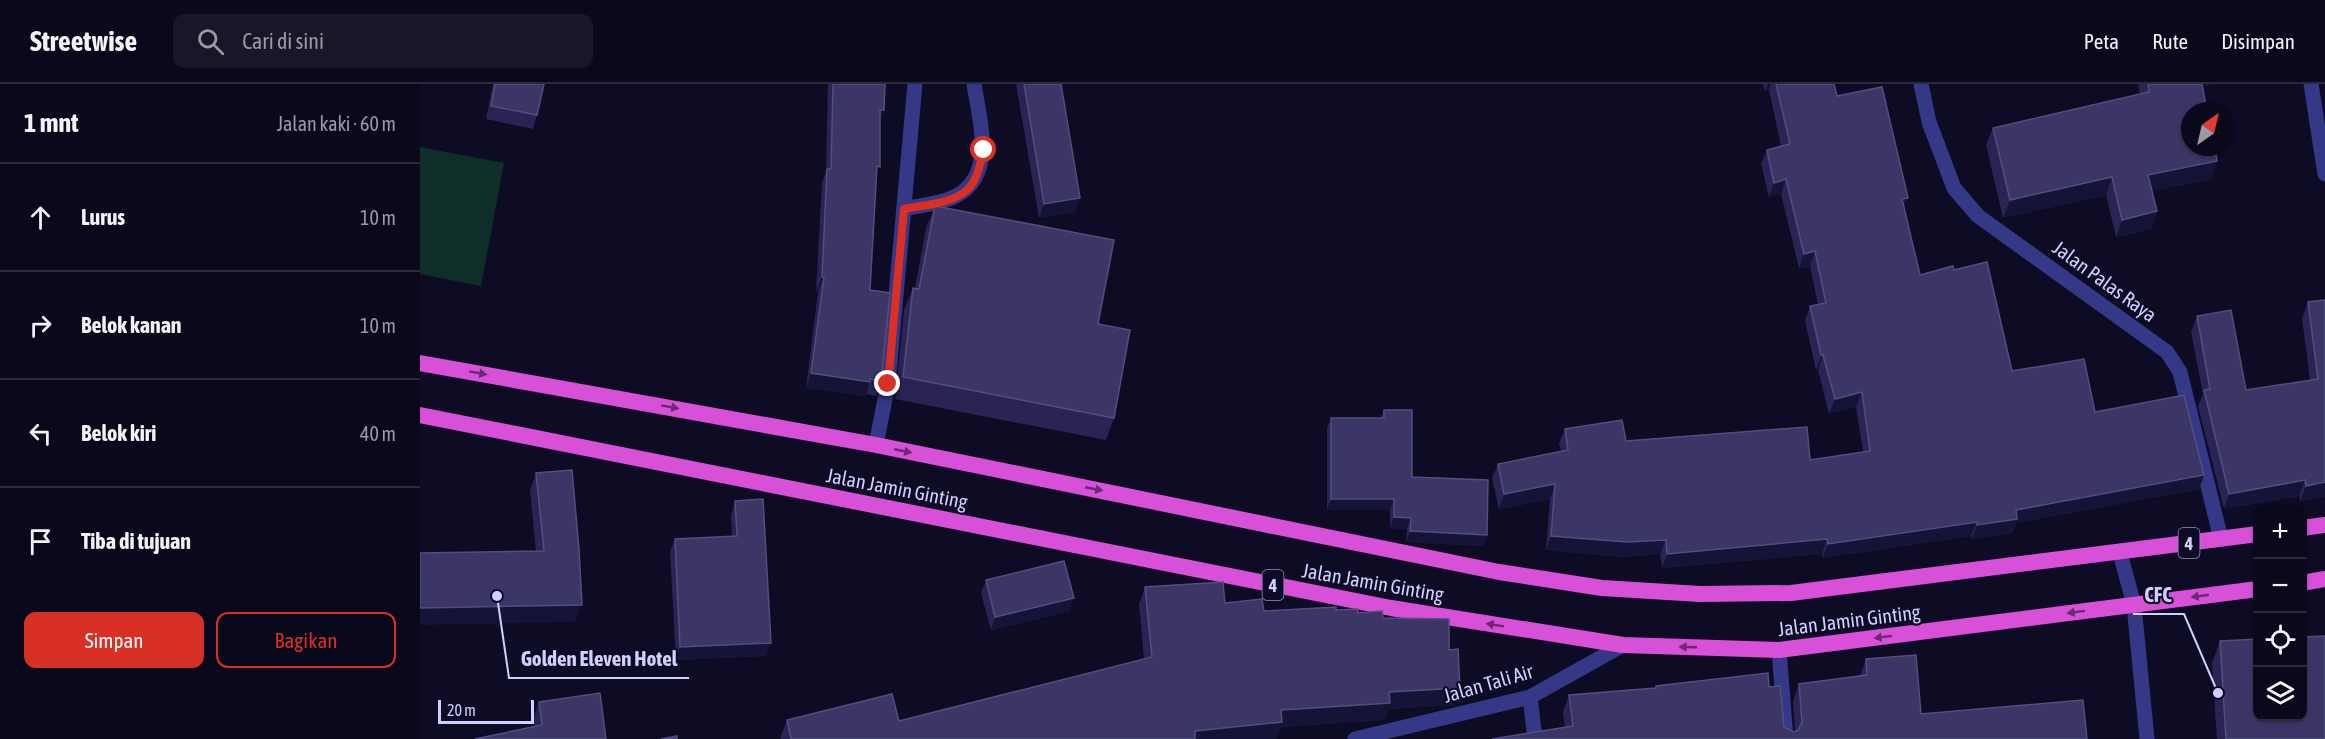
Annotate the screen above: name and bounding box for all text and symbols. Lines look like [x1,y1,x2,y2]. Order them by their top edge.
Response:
search box [173,14,593,68]
text: Streetwise [30,25,137,57]
icon: search [194,25,227,58]
text: Cari di sini [242,28,324,54]
text: Peta [2084,29,2119,53]
text: Rute [2152,29,2188,53]
text: Disimpan [2221,29,2295,53]
north arrow [2181,102,2235,156]
text: 1 mnt [24,108,79,138]
text: Jalan kaki · 60 m [277,112,396,135]
route start [970,136,996,162]
icon: ahead [24,201,57,234]
text: Lurus [81,204,125,230]
text: 10 m [360,206,396,229]
street label: Jalan Palas Raya [2049,236,2161,326]
icon: right [24,309,57,342]
text: Belok kanan [81,312,182,338]
text: 10 m [360,314,396,337]
one-way arrow [468,369,487,378]
route end [874,370,900,396]
one-way arrow [660,403,679,412]
icon: left [24,417,57,450]
text: Belok kiri [81,420,156,446]
text: 40 m [360,422,396,445]
one-way arrow [893,446,912,456]
street label: Jalan Jamin Ginting [824,463,970,513]
one-way arrow [1084,485,1103,494]
map controls [2253,505,2307,721]
button: + [2253,505,2307,559]
icon: arrive [24,525,57,558]
text: Tiba di tujuan [81,528,191,554]
road number: 4 [2178,528,2200,558]
street label: Jalan Jamin Ginting [1300,558,1446,606]
button: − [2253,559,2307,613]
road number: 4 [1262,570,1284,600]
callout: CFC [2133,575,2184,614]
text: CFC [2144,582,2172,606]
one-way arrow [2190,592,2209,601]
street label: Jalan Jamin Ginting [1776,600,1922,640]
one-way arrow [2066,608,2085,617]
button: Simpan [24,612,204,668]
button: Bagikan [216,612,396,668]
button: locate [2253,613,2307,667]
one-way arrow [1485,620,1504,629]
one-way arrow [1873,632,1892,642]
callout: Golden Eleven Hotel [509,639,689,678]
one-way arrow [1679,643,1698,652]
text: Golden Eleven Hotel [521,646,678,670]
street label: Jalan Tali Air [1440,659,1537,707]
button: layers [2253,667,2307,721]
scale bar [438,697,534,724]
text: 20 m [447,701,476,719]

